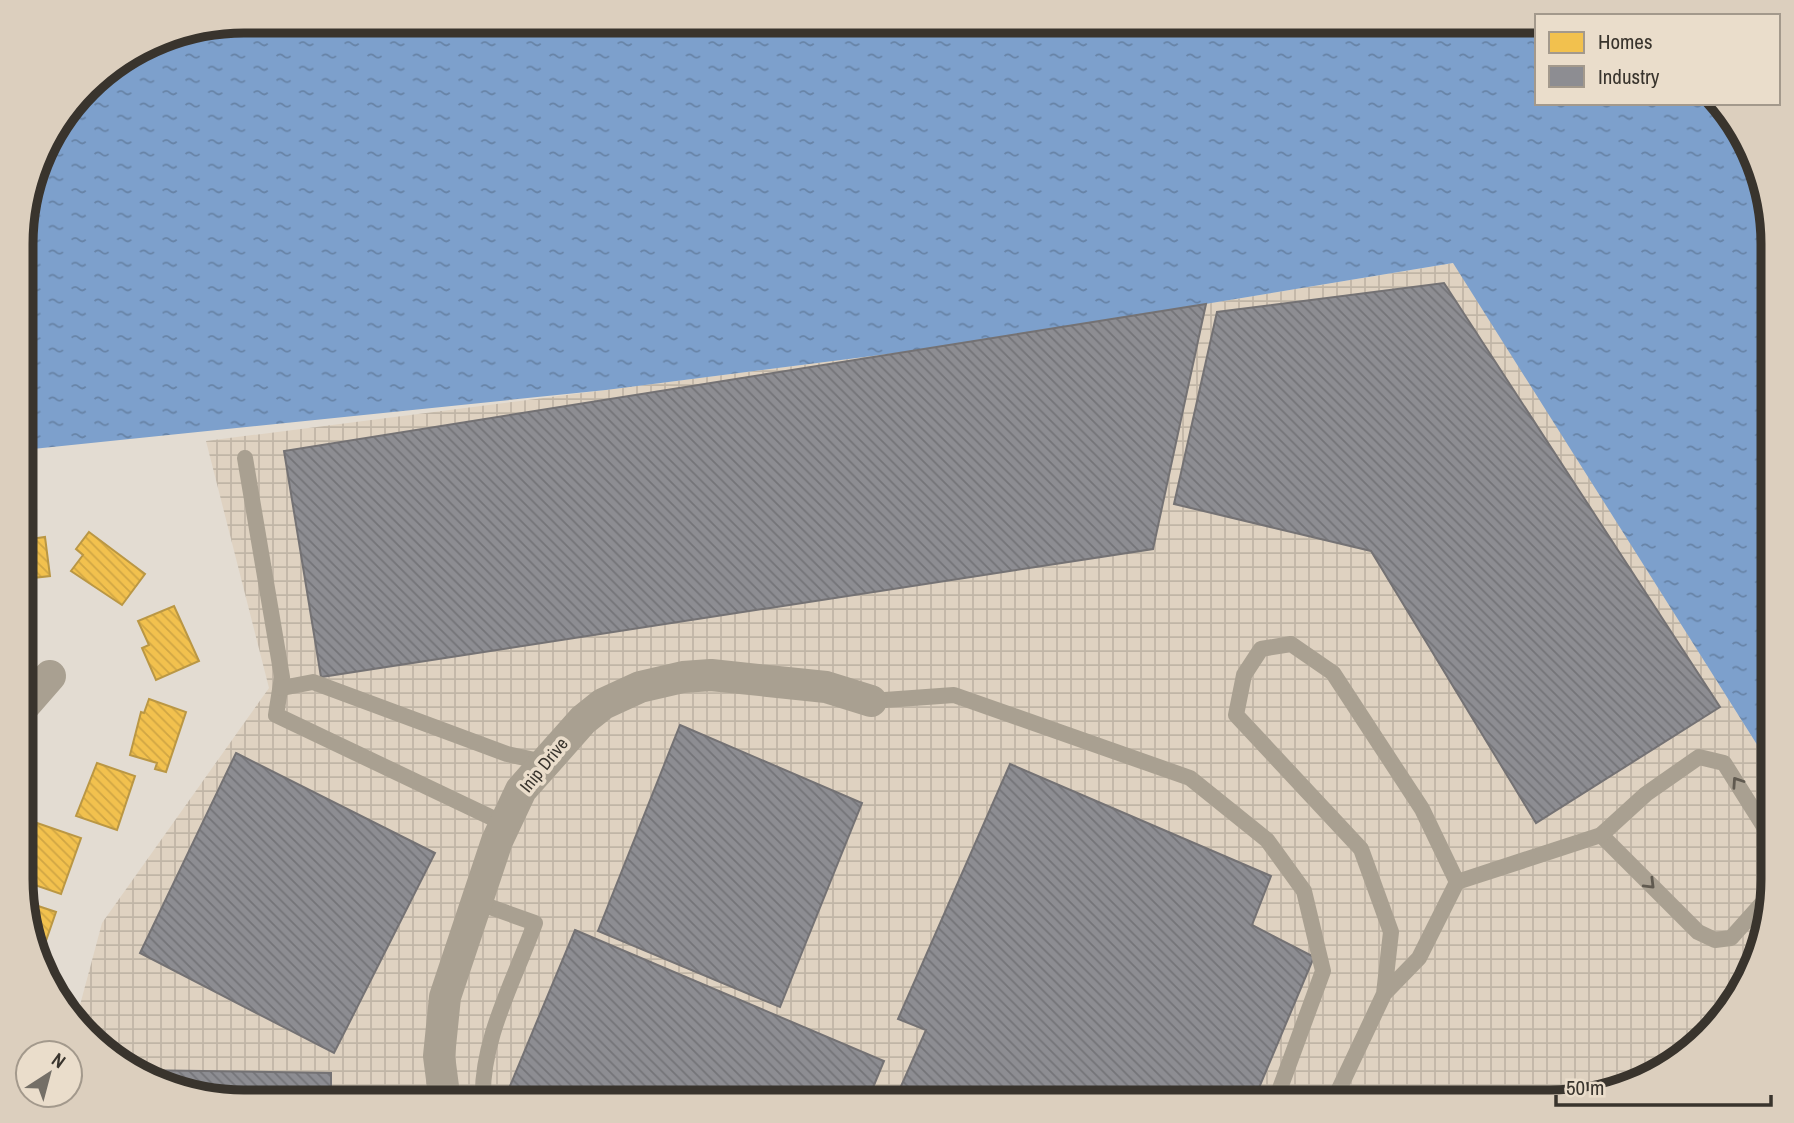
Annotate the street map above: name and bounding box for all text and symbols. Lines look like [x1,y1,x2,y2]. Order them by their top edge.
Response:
legend [1535,14,1780,105]
text: Homes [1598,27,1653,56]
text: Industry [1598,62,1660,91]
street label: Inip Drive [514,732,573,797]
one-way arrow [1733,777,1746,790]
one-way arrow [1641,875,1654,888]
north arrow [14,1039,84,1109]
text: N [47,1046,71,1074]
scale bar [1556,1064,1771,1108]
text: 50 m [1566,1073,1604,1102]

